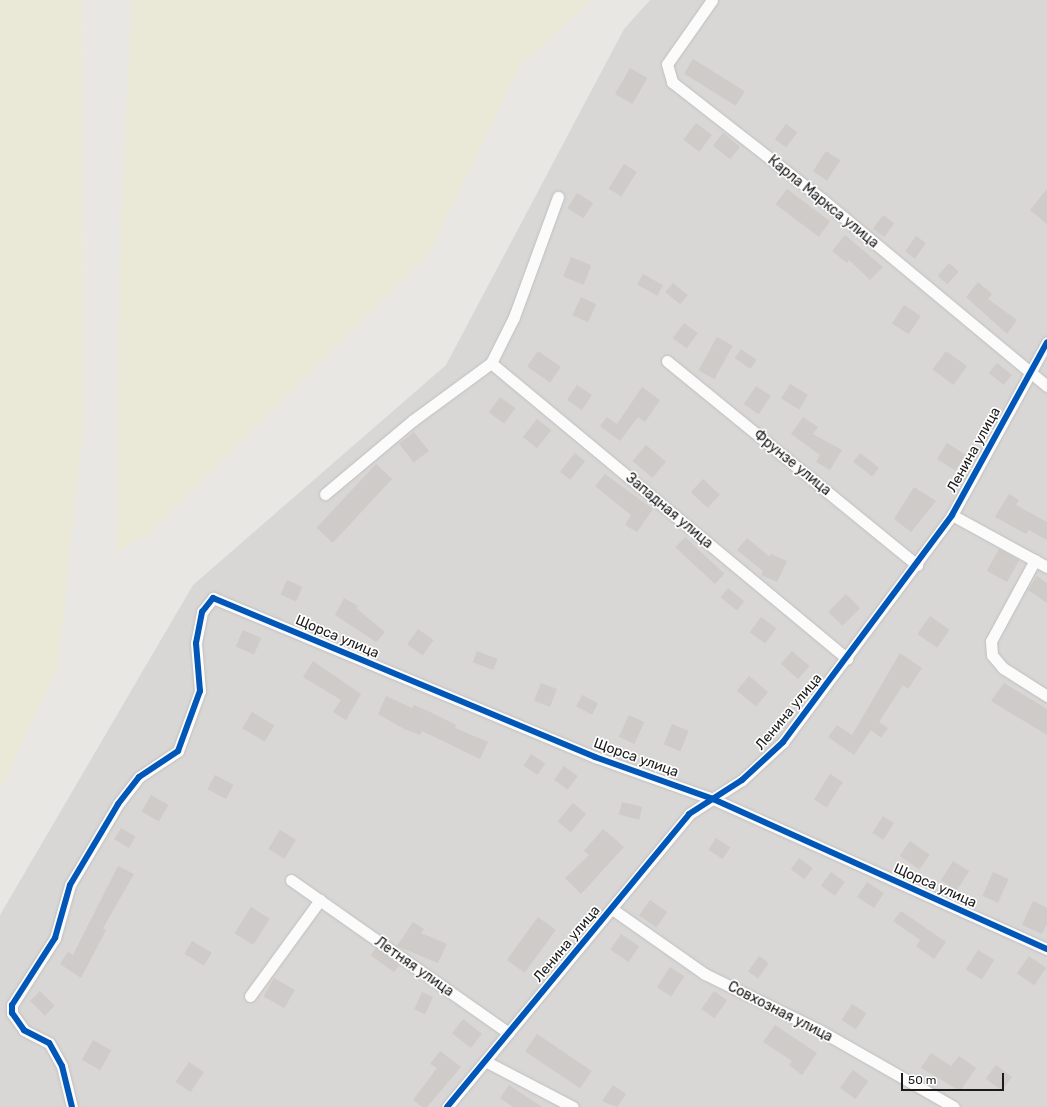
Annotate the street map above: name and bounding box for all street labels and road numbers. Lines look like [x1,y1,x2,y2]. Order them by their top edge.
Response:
street label: Карла Маркса улица [764,152,882,252]
street label: Ленина улица [944,405,1004,495]
street label: Фрунзе улица [750,427,834,499]
street label: Западная улица [622,470,716,552]
street label: Щорса улица [293,612,381,662]
street label: Ленина улица [752,670,826,754]
street label: Щорса улица [591,735,681,781]
street label: Щорса улица [891,860,979,912]
street label: Ленина улица [530,902,604,986]
street label: Летняя улица [371,934,457,1000]
street label: Совхозная улица [725,978,835,1046]

